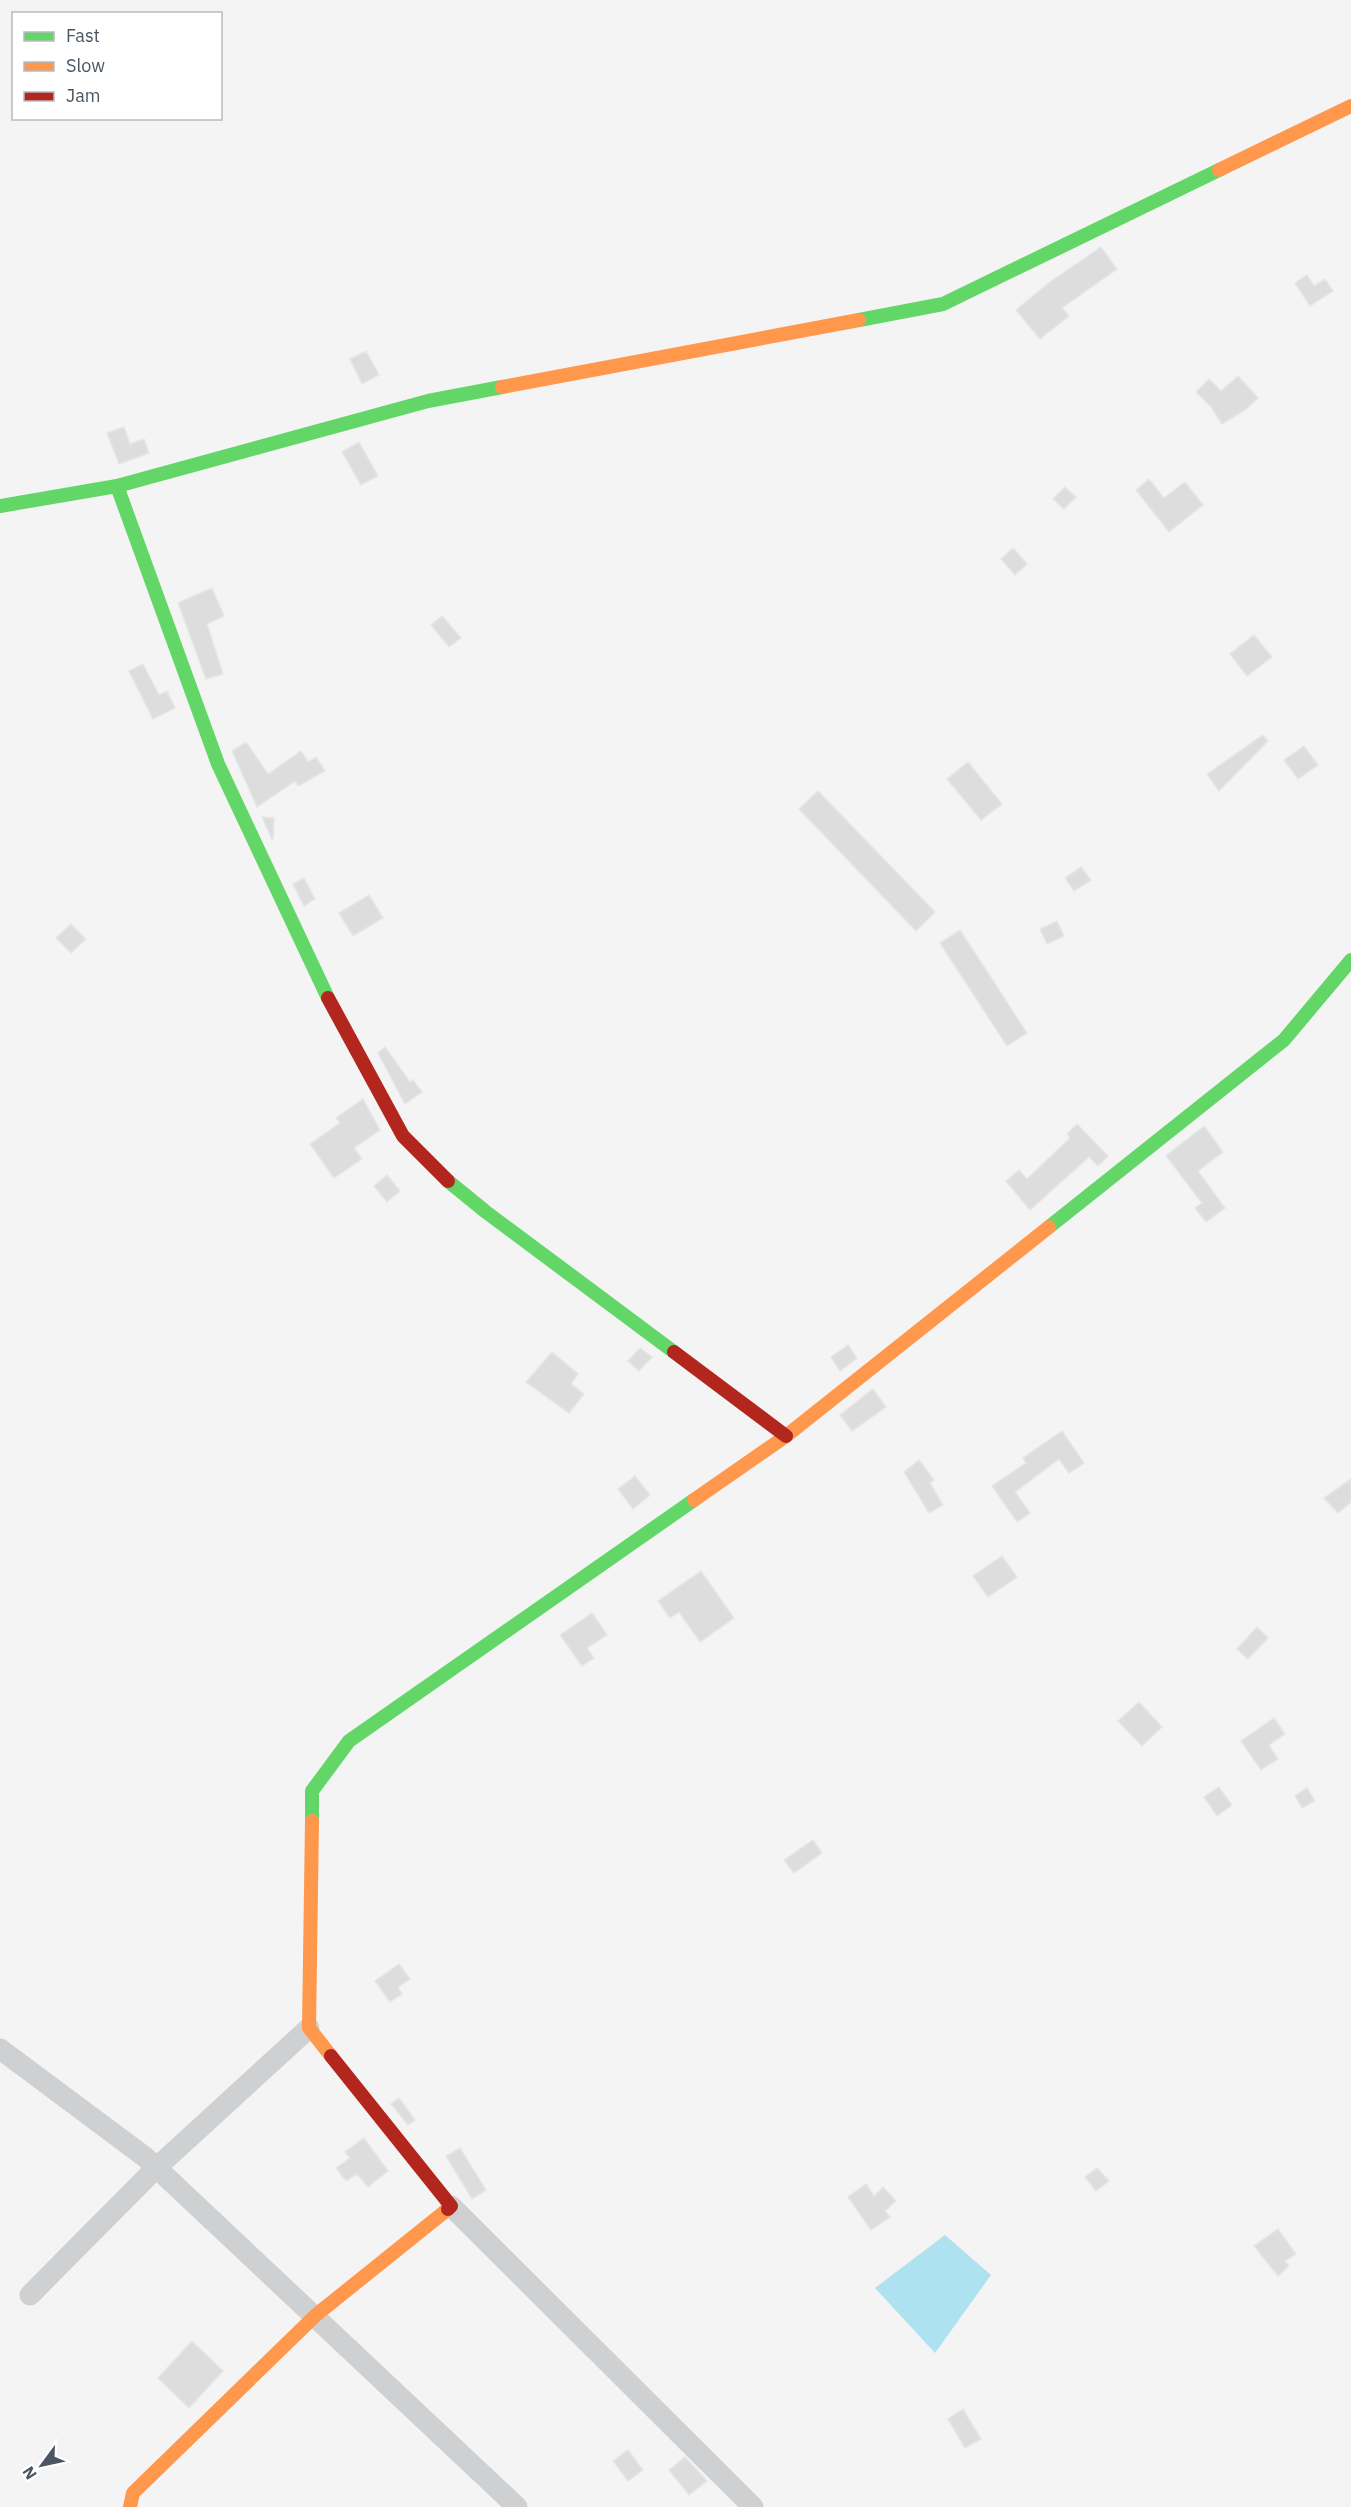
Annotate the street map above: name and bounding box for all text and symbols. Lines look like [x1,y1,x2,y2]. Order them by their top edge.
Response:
legend [12,12,222,120]
text: Fast [66,24,100,47]
text: Slow [66,54,105,77]
text: Jam [66,84,101,107]
north arrow [12,2435,72,2495]
text: N [18,2463,41,2483]

